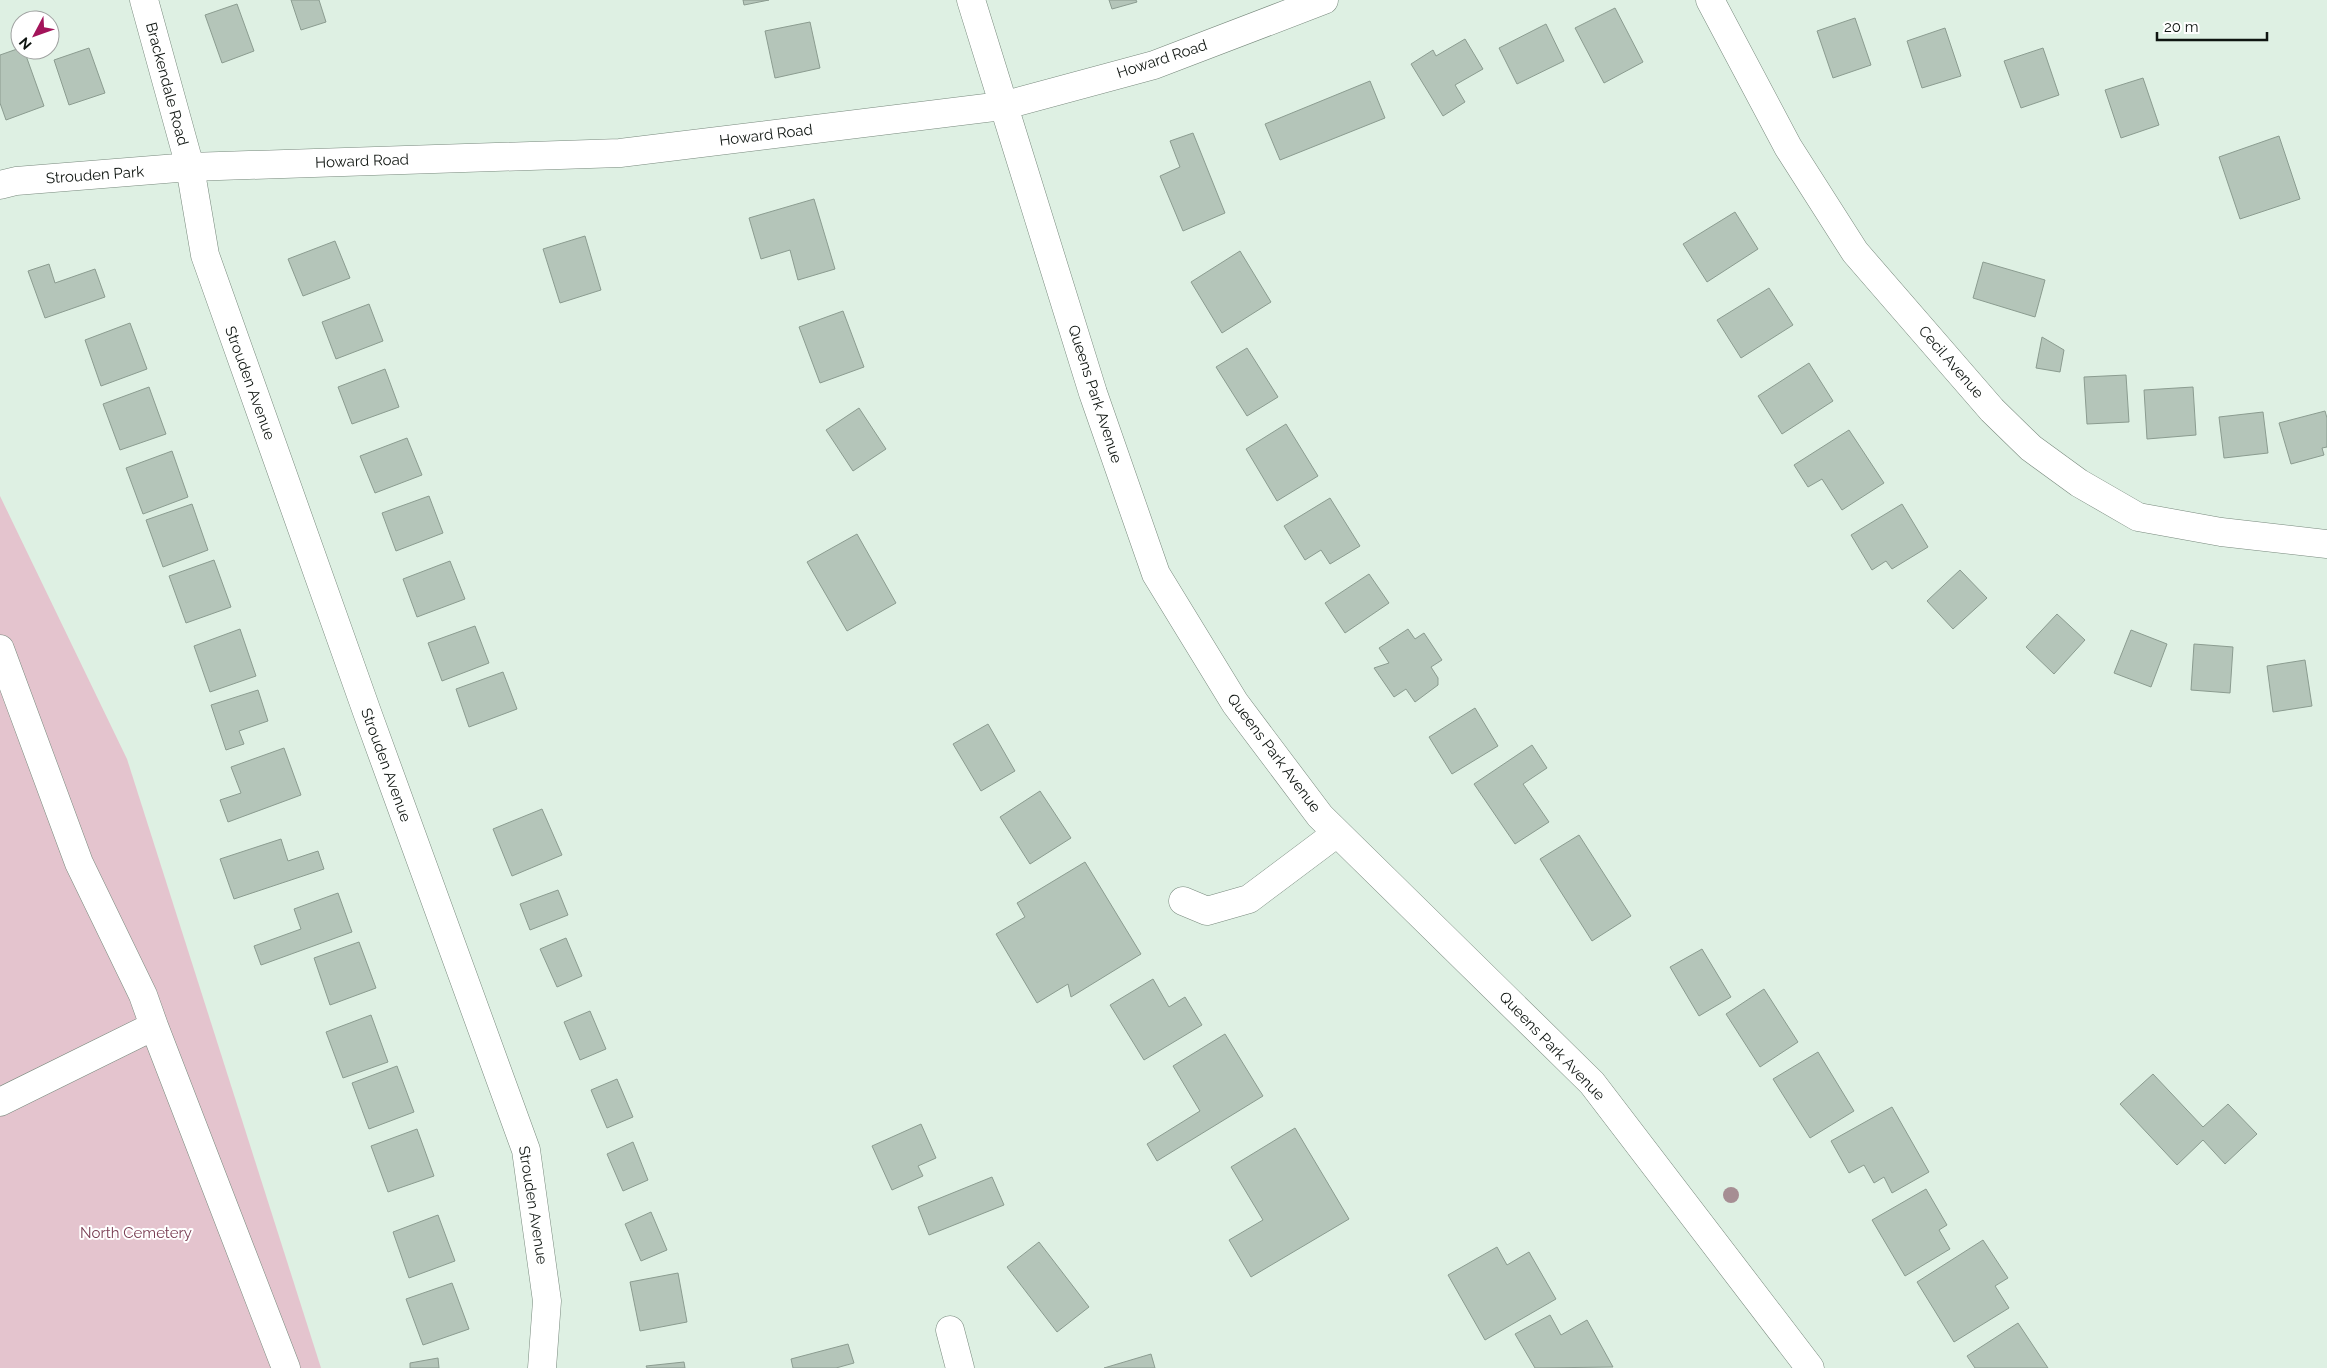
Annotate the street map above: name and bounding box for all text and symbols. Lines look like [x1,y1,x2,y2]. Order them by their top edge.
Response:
north arrow [10,10,60,60]
scale bar [2157,10,2267,42]
text: 20 m [2164,18,2199,36]
street label: Brackendale Road [142,20,192,148]
text: N [16,34,35,53]
street label: Howard Road [1115,36,1209,82]
street label: Howard Road [718,120,814,150]
street label: Howard Road [315,150,409,172]
street label: Strouden Park [45,163,145,187]
street label: Cecil Avenue [1915,322,1988,402]
street label: Queens Park Avenue [1064,323,1126,466]
street label: Strouden Avenue [221,324,279,443]
street label: Queens Park Avenue [1223,690,1325,816]
street label: Strouden Avenue [357,706,415,825]
street label: Queens Park Avenue [1495,988,1609,1104]
street label: Strouden Avenue [515,1144,551,1266]
park label: North Cemetery [80,1224,192,1242]

